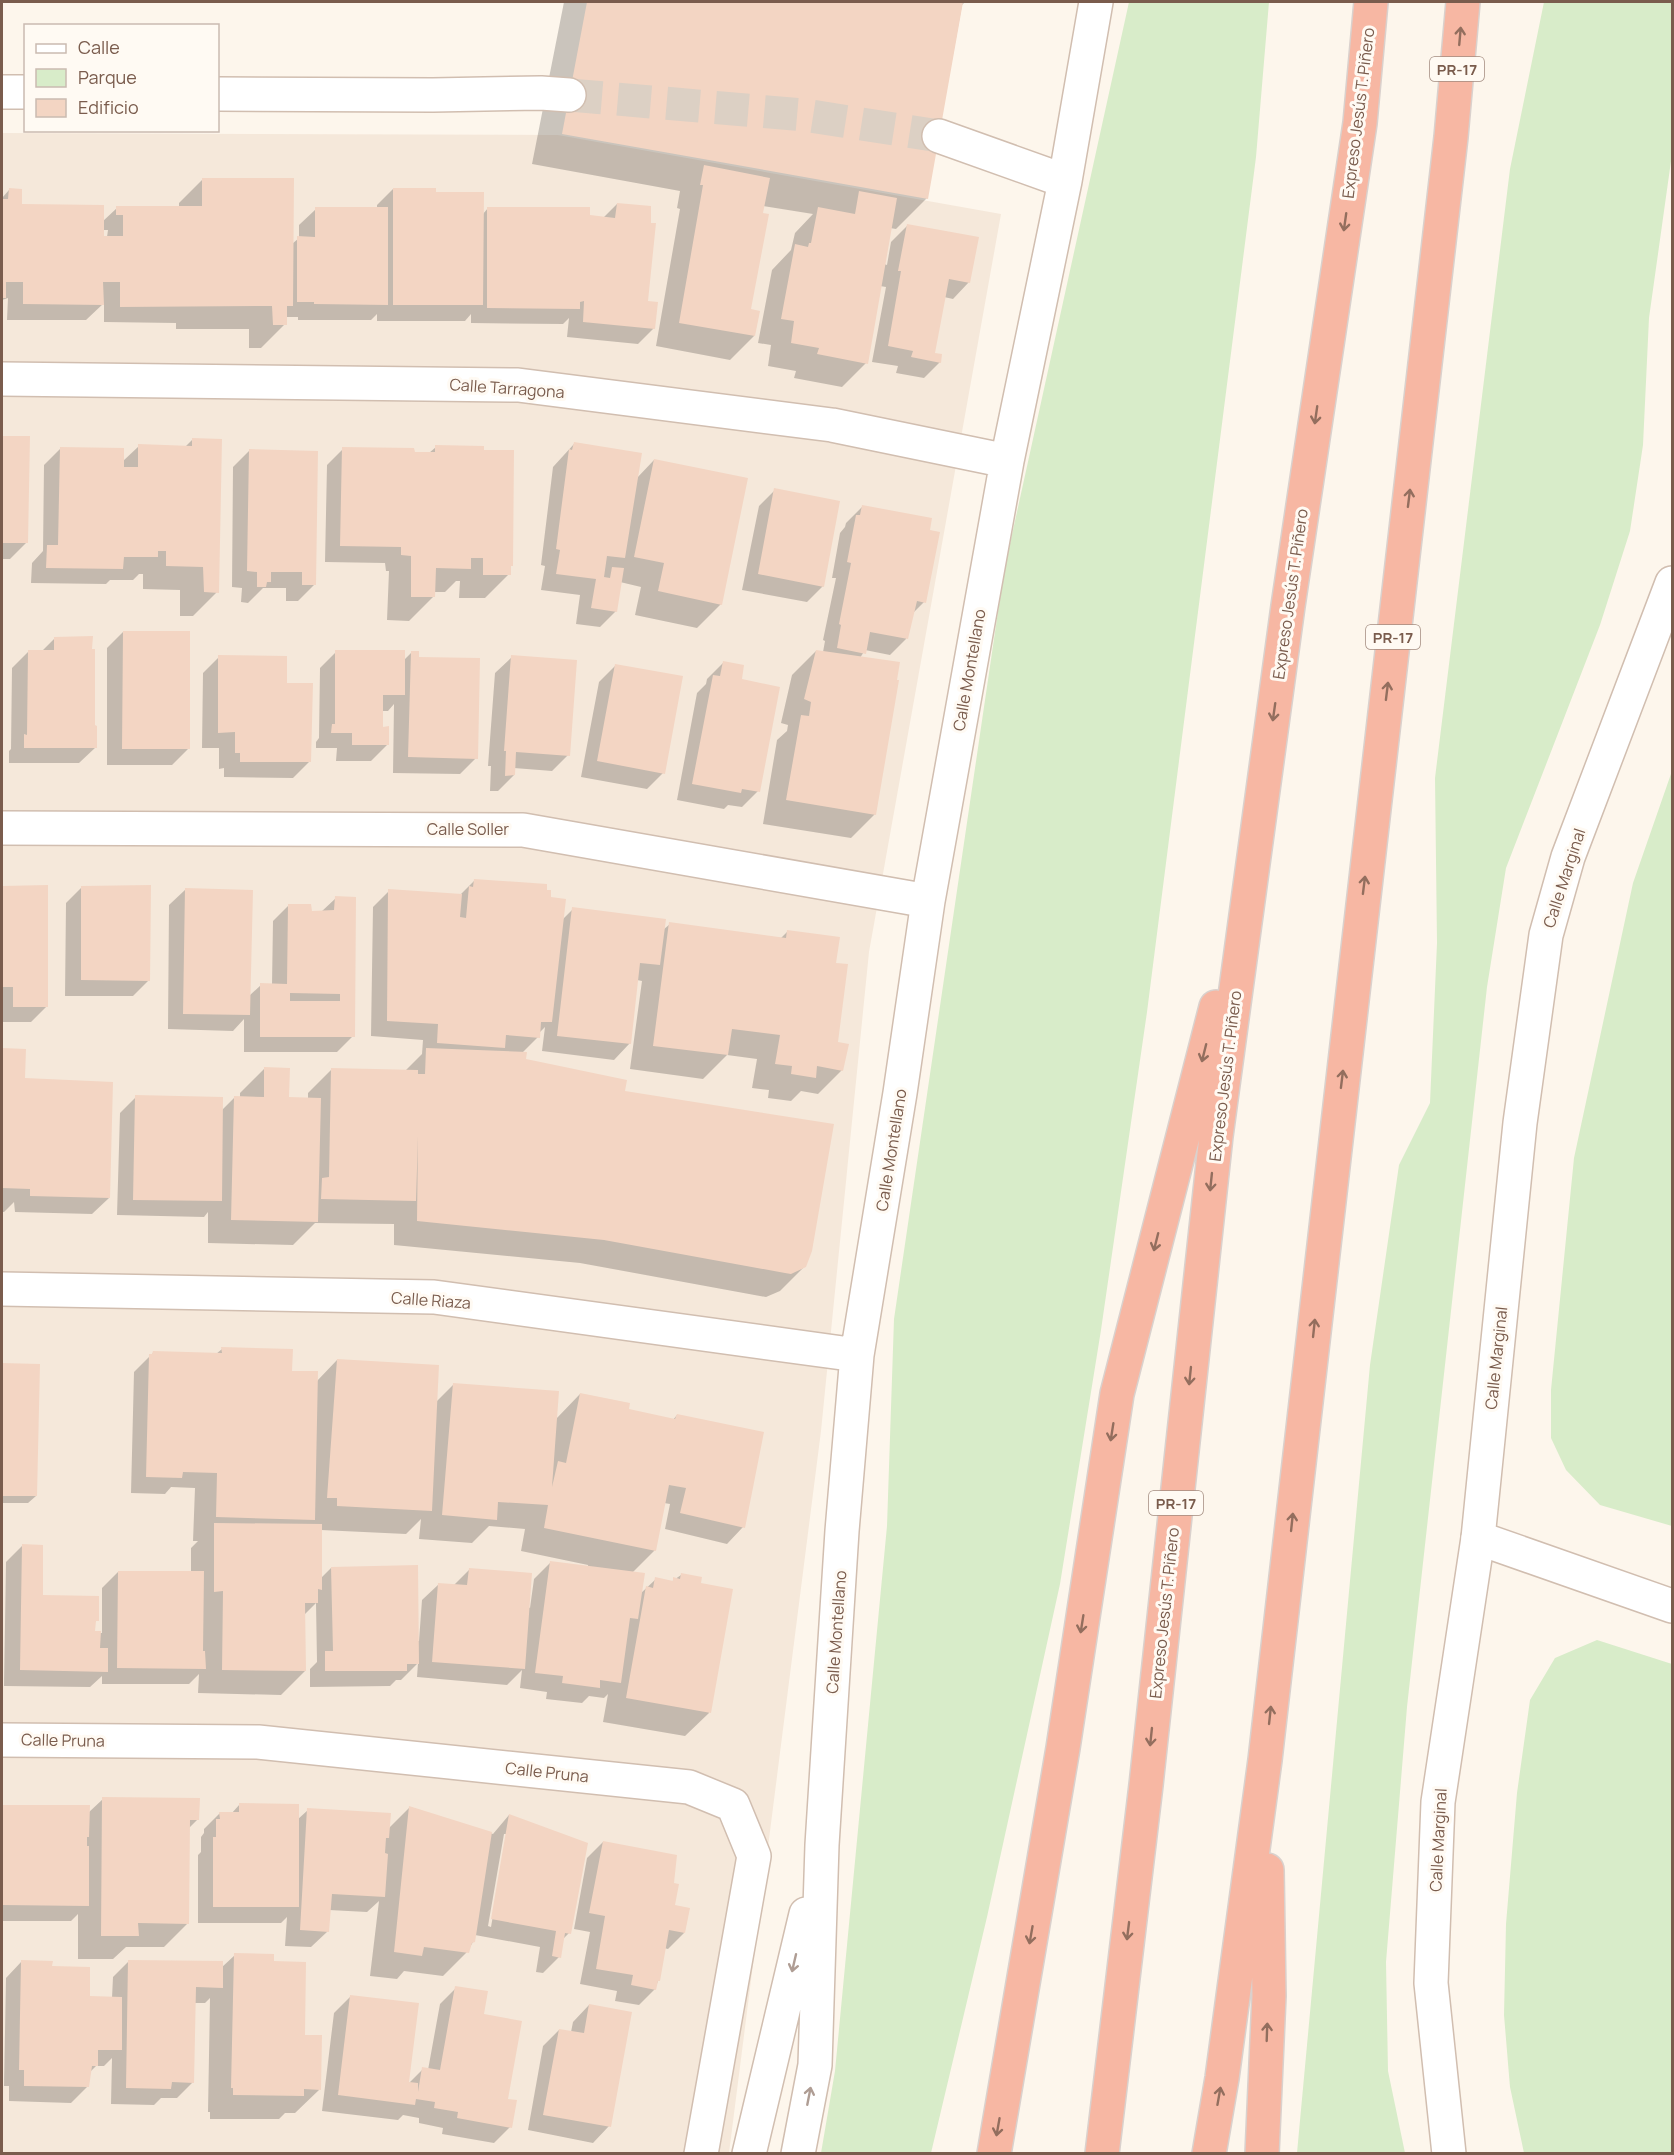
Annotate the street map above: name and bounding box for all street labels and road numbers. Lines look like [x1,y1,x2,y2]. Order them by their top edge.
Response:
street label: Expreso Jesús T. Piñero [1337,26,1379,200]
road number: PR-17 [1430,57,1484,81]
street label: Calle Tarragona [449,373,565,403]
street label: Expreso Jesús T. Piñero [1267,507,1313,681]
street label: Calle Montellano [947,607,991,733]
road number: PR-17 [1366,625,1420,649]
street label: Calle Soller [427,818,509,840]
street label: Calle Marginal [1538,825,1590,931]
street label: Expreso Jesús T. Piñero [1204,989,1246,1163]
street label: Calle Montellano [870,1087,912,1213]
street label: Calle Riaza [390,1286,472,1314]
street label: Calle Marginal [1480,1305,1512,1411]
road number: PR-17 [1149,1491,1203,1515]
street label: Expreso Jesús T. Piñero [1144,1526,1184,1700]
street label: Calle Montellano [821,1570,851,1694]
street label: Calle Pruna [21,1728,105,1752]
street label: Calle Pruna [504,1757,590,1787]
street label: Calle Marginal [1424,1788,1452,1892]

